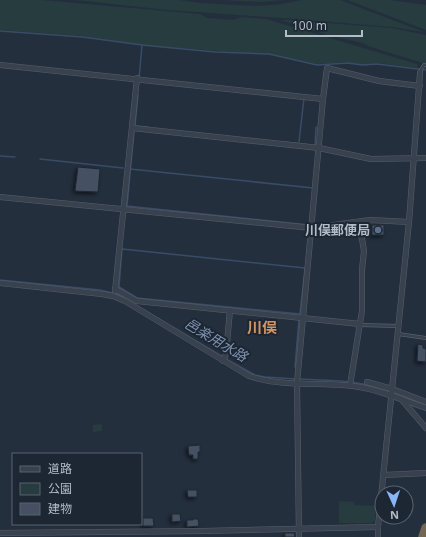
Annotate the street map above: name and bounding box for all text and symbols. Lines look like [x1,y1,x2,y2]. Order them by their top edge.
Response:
scale bar [286,12,362,38]
text: 100 m [292,17,327,34]
place label: 川俣郵便局 [305,221,370,239]
marker: 川俣郵便局 [373,225,383,235]
water label: 邑楽用水路 [181,313,252,366]
district label: 川俣 [247,317,277,337]
legend [12,453,142,525]
text: 道路 [48,460,72,477]
text: 公園 [48,480,72,497]
north arrow [374,485,414,525]
text: 建物 [48,500,72,517]
text: N [390,508,399,523]

